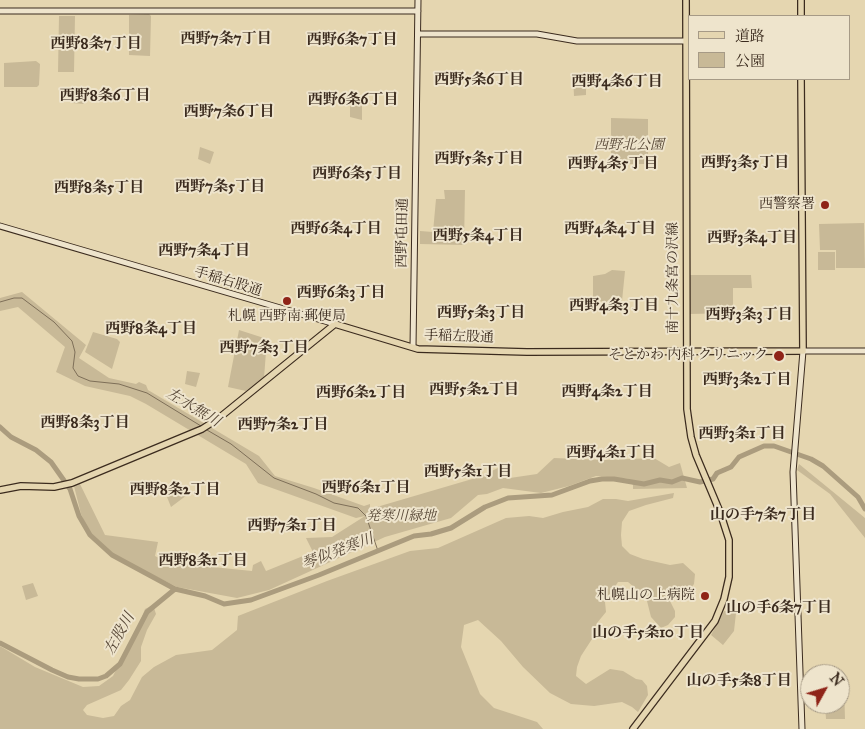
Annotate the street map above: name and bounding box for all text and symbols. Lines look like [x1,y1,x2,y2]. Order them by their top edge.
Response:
legend [688,15,850,80]
text: 道路 [735,27,765,45]
district label: 西野7条7丁目 [180,30,272,48]
district label: 西野6条7丁目 [307,31,397,49]
district label: 西野8条7丁目 [51,35,141,53]
text: 公園 [735,52,765,70]
district label: 西野5条6丁目 [434,71,524,89]
district label: 西野4条6丁目 [571,73,663,91]
district label: 西野8条6丁目 [60,87,150,105]
district label: 西野6条6丁目 [308,91,398,109]
district label: 西野7条6丁目 [184,103,274,121]
park label: 西野北公園 [594,138,664,154]
district label: 西野5条5丁目 [435,150,523,168]
district label: 西野3条5丁目 [701,154,789,172]
district label: 西野4条5丁目 [568,155,658,173]
district label: 西野6条5丁目 [312,165,402,183]
district label: 西野7条5丁目 [175,178,265,196]
district label: 西野8条5丁目 [54,179,144,197]
place label: 西警察署 [759,197,815,213]
street label: 西野屯田通 [394,198,412,268]
marker: 西警察署 [819,199,831,211]
district label: 西野6条4丁目 [290,220,382,238]
district label: 西野4条4丁目 [564,220,656,238]
street label: 南十九条宮の沢線 [666,222,682,334]
district label: 西野5条4丁目 [433,227,523,245]
district label: 西野3条4丁目 [707,229,797,247]
district label: 西野7条4丁目 [158,242,250,260]
street label: 手稲右股通 [192,264,264,300]
district label: 西野6条3丁目 [297,284,385,302]
marker: 札幌 西野南 郵便局 [281,295,293,307]
district label: 西野4条3丁目 [569,297,659,315]
district label: 西野5条3丁目 [437,304,525,322]
district label: 西野3条3丁目 [706,306,792,324]
place label: 札幌 西野南 郵便局 [228,309,346,325]
district label: 西野8条4丁目 [105,320,197,338]
street label: 手稲左股通 [424,327,494,347]
district label: 西野7条3丁目 [219,339,309,357]
place label: そとかわ 内科 クリニック [608,348,768,364]
marker: そとかわ 内科 クリニック [772,349,786,363]
district label: 西野3条2丁目 [703,371,791,389]
district label: 西野5条2丁目 [429,381,519,399]
district label: 西野4条2丁目 [562,383,652,401]
district label: 西野6条2丁目 [316,384,406,402]
water label: 左水無川 [163,385,223,431]
district label: 西野8条3丁目 [41,414,129,432]
district label: 西野7条2丁目 [238,416,328,434]
district label: 西野3条1丁目 [699,425,785,443]
district label: 西野4条1丁目 [566,444,656,462]
district label: 西野5条1丁目 [424,463,512,481]
district label: 西野6条1丁目 [322,479,410,497]
district label: 西野8条2丁目 [130,481,220,499]
district label: 山の手7条7丁目 [710,506,816,524]
park label: 発寒川緑地 [366,509,436,525]
district label: 西野7条1丁目 [248,517,336,535]
water label: 琴似発寒川 [300,530,376,574]
district label: 西野8条1丁目 [159,552,247,570]
place label: 札幌山の上病院 [597,588,695,604]
marker: 札幌山の上病院 [699,590,711,602]
district label: 山の手6条7丁目 [726,599,832,617]
water label: 左股川 [101,610,139,658]
district label: 山の手5条10丁目 [592,624,704,642]
north arrow [800,664,850,714]
text: N [826,670,847,690]
district label: 山の手5条8丁目 [687,672,791,690]

